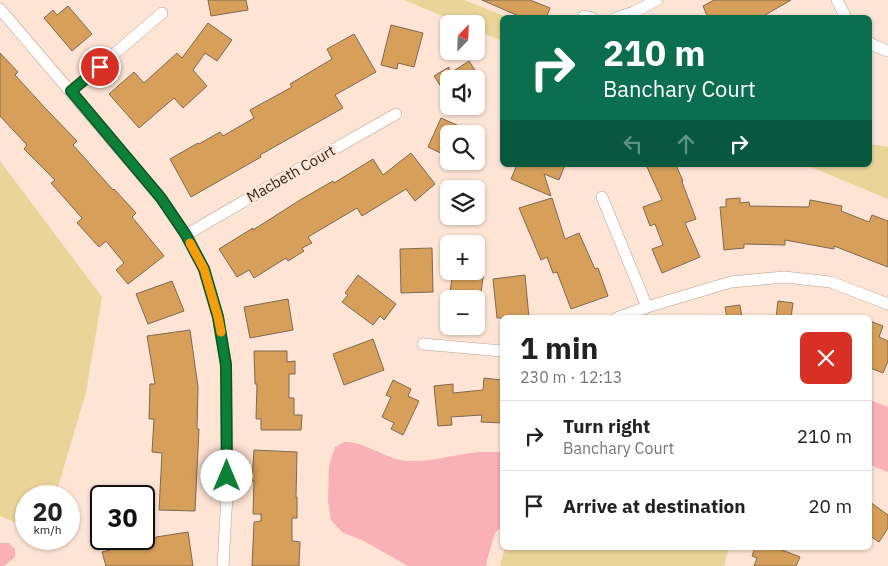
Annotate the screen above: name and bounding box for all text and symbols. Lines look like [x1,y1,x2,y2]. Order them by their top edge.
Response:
north arrow [440,15,485,60]
map controls [440,15,485,335]
text: 210 m [603,30,706,76]
icon: right [520,35,585,100]
pin [79,46,121,88]
icon: arrive [86,53,114,81]
button: sound [440,70,485,115]
text: Banchary Court [603,74,756,103]
button: search [440,125,485,170]
icon: left [619,130,647,158]
icon: ahead [672,130,700,158]
icon: right [725,130,753,158]
street label: Macbeth Court [243,141,338,207]
button: layers [440,180,485,225]
button: + [440,235,485,280]
button: − [440,290,485,335]
text: 1 min [520,328,598,367]
button: close [800,332,852,384]
text: 230 m · 12:13 [520,367,622,387]
text: Turn right [563,414,650,438]
icon: right [520,422,548,450]
text: 210 m [797,424,852,448]
text: Banchary Court [563,438,674,458]
position arrow [200,449,252,501]
speed limit sign: 30 [90,485,155,550]
icon: arrive [520,492,548,520]
text: Arrive at destination [563,494,746,518]
text: 20 m [808,494,852,518]
text: 20 [32,495,63,528]
text: km/h [33,522,62,537]

